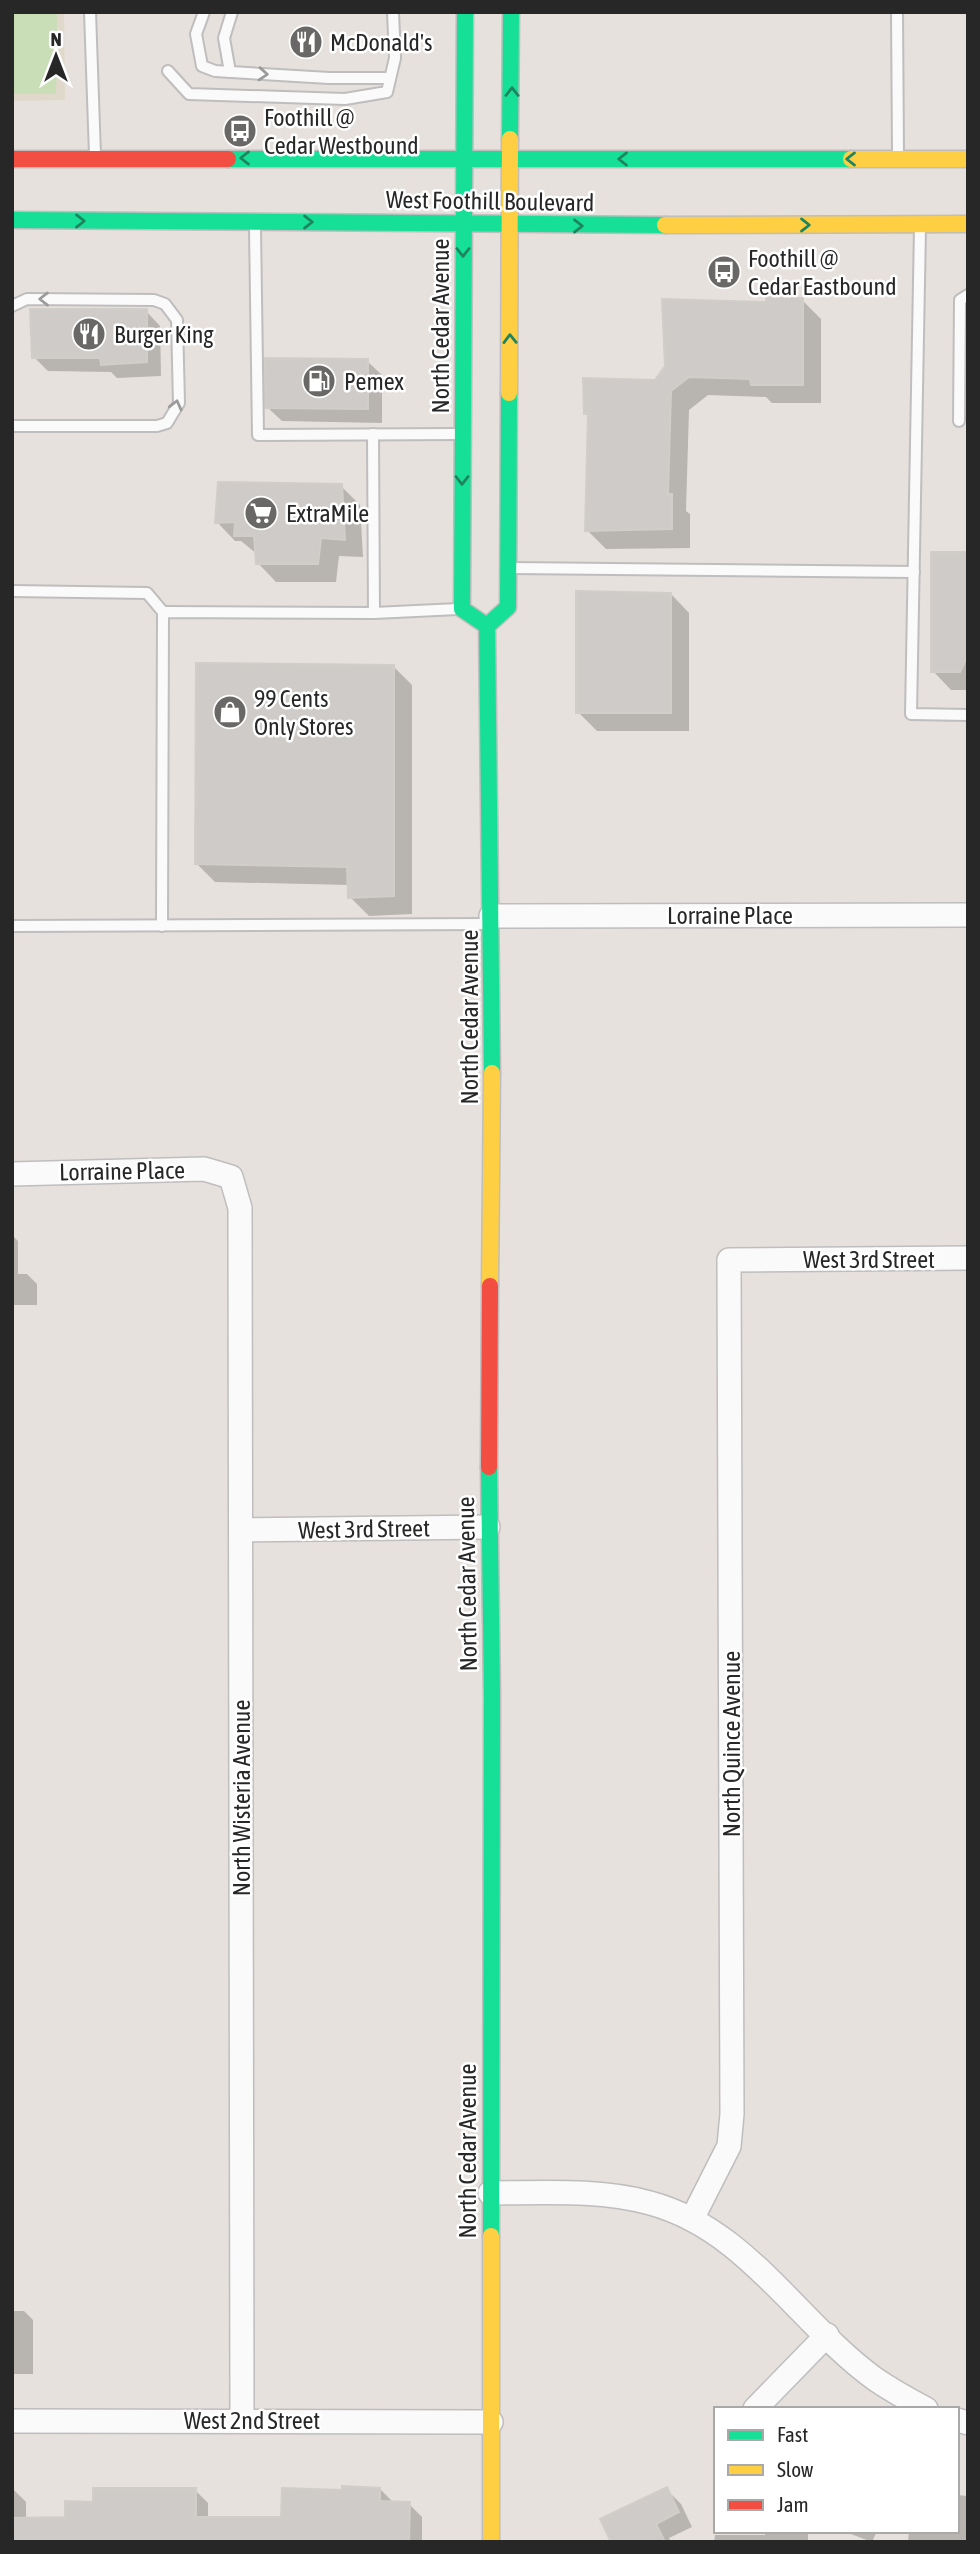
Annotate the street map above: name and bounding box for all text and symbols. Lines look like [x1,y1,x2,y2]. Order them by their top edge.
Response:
north arrow [21,21,91,91]
restaurant icon: McDonald's [287,23,325,61]
text: N [50,28,62,50]
place label: McDonald's [330,29,432,56]
one-way arrow [257,66,268,81]
one-way arrow [504,86,519,97]
place label: Foothill @ Cedar Westbound [264,104,419,159]
bus stop icon: Foothill @ Cedar Westbound [221,112,259,150]
one-way arrow [239,151,250,166]
one-way arrow [617,151,628,167]
one-way arrow [845,151,855,167]
street label: West Foothill Boulevard [386,186,594,216]
one-way arrow [76,213,86,229]
one-way arrow [303,214,314,230]
one-way arrow [800,217,811,233]
one-way arrow [573,218,583,234]
street label: North Cedar Avenue [427,238,454,414]
place label: Foothill @ Cedar Eastbound [748,245,897,300]
one-way arrow [455,247,471,258]
bus stop icon: Foothill @ Cedar Eastbound [705,253,743,291]
one-way arrow [39,291,49,307]
restaurant icon: Burger King [70,315,108,353]
place label: Burger King [114,321,214,348]
one-way arrow [502,333,518,344]
fuel station icon: Pemex [300,362,338,400]
place label: Pemex [344,368,404,395]
one-way arrow [168,399,182,411]
one-way arrow [454,475,470,485]
supermarket icon: ExtraMile [242,494,280,532]
place label: ExtraMile [286,500,369,527]
place label: 99 Cents Only Stores [254,685,353,740]
shop icon: 99 Cents Only Stores [211,693,249,731]
street label: Lorraine Place [667,902,793,929]
street label: North Cedar Avenue [456,929,483,1105]
street label: Lorraine Place [59,1156,185,1186]
street label: West 3rd Street [803,1246,935,1273]
street label: North Cedar Avenue [452,1496,482,1672]
street label: West 3rd Street [298,1514,430,1544]
street label: North Quince Avenue [718,1651,745,1837]
street label: North Wisteria Avenue [228,1700,255,1896]
street label: North Cedar Avenue [454,2063,481,2239]
street label: West 2nd Street [184,2407,320,2434]
legend [714,2407,959,2533]
text: Fast [777,2422,808,2446]
text: Slow [777,2457,814,2481]
text: Jam [777,2492,809,2516]

